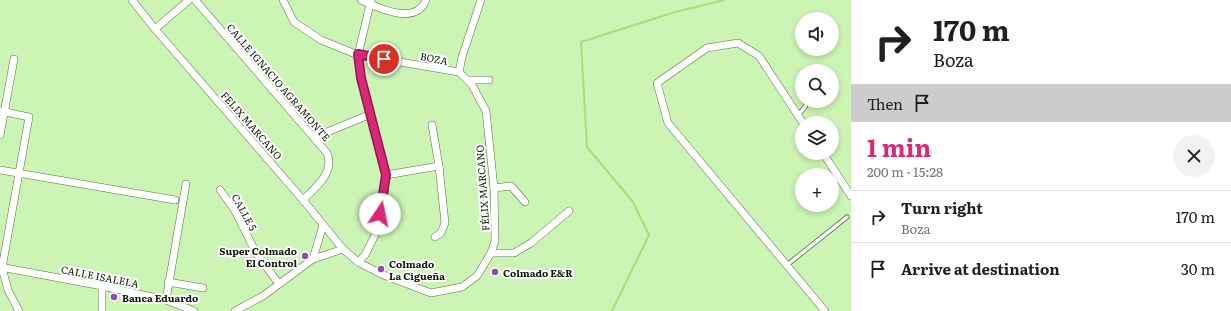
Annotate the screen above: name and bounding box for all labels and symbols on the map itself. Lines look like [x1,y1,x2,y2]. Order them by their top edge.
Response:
street label: CALLE IGNACIO AGRAMONTE [224,20,334,144]
pin [367,42,401,76]
street label: BOZA [419,48,450,68]
street label: FELIX MARCANO [218,88,286,163]
street label: FÉLIX MARCANO [471,144,492,232]
street label: CALLE 5 [229,191,261,233]
position arrow [359,193,401,235]
place label: Super Colmado El Control [219,243,297,270]
marker: Super Colmado El Control [300,251,310,261]
place label: Colmado La Cigueña [389,256,445,283]
street label: CALLE ISALELA [60,261,141,291]
marker: Colmado La Cigueña [376,264,386,274]
place label: Colmado E&R [503,265,573,280]
marker: Colmado E&R [490,267,500,277]
place label: Banca Eduardo [122,290,198,305]
marker: Banca Eduardo [109,292,119,302]

